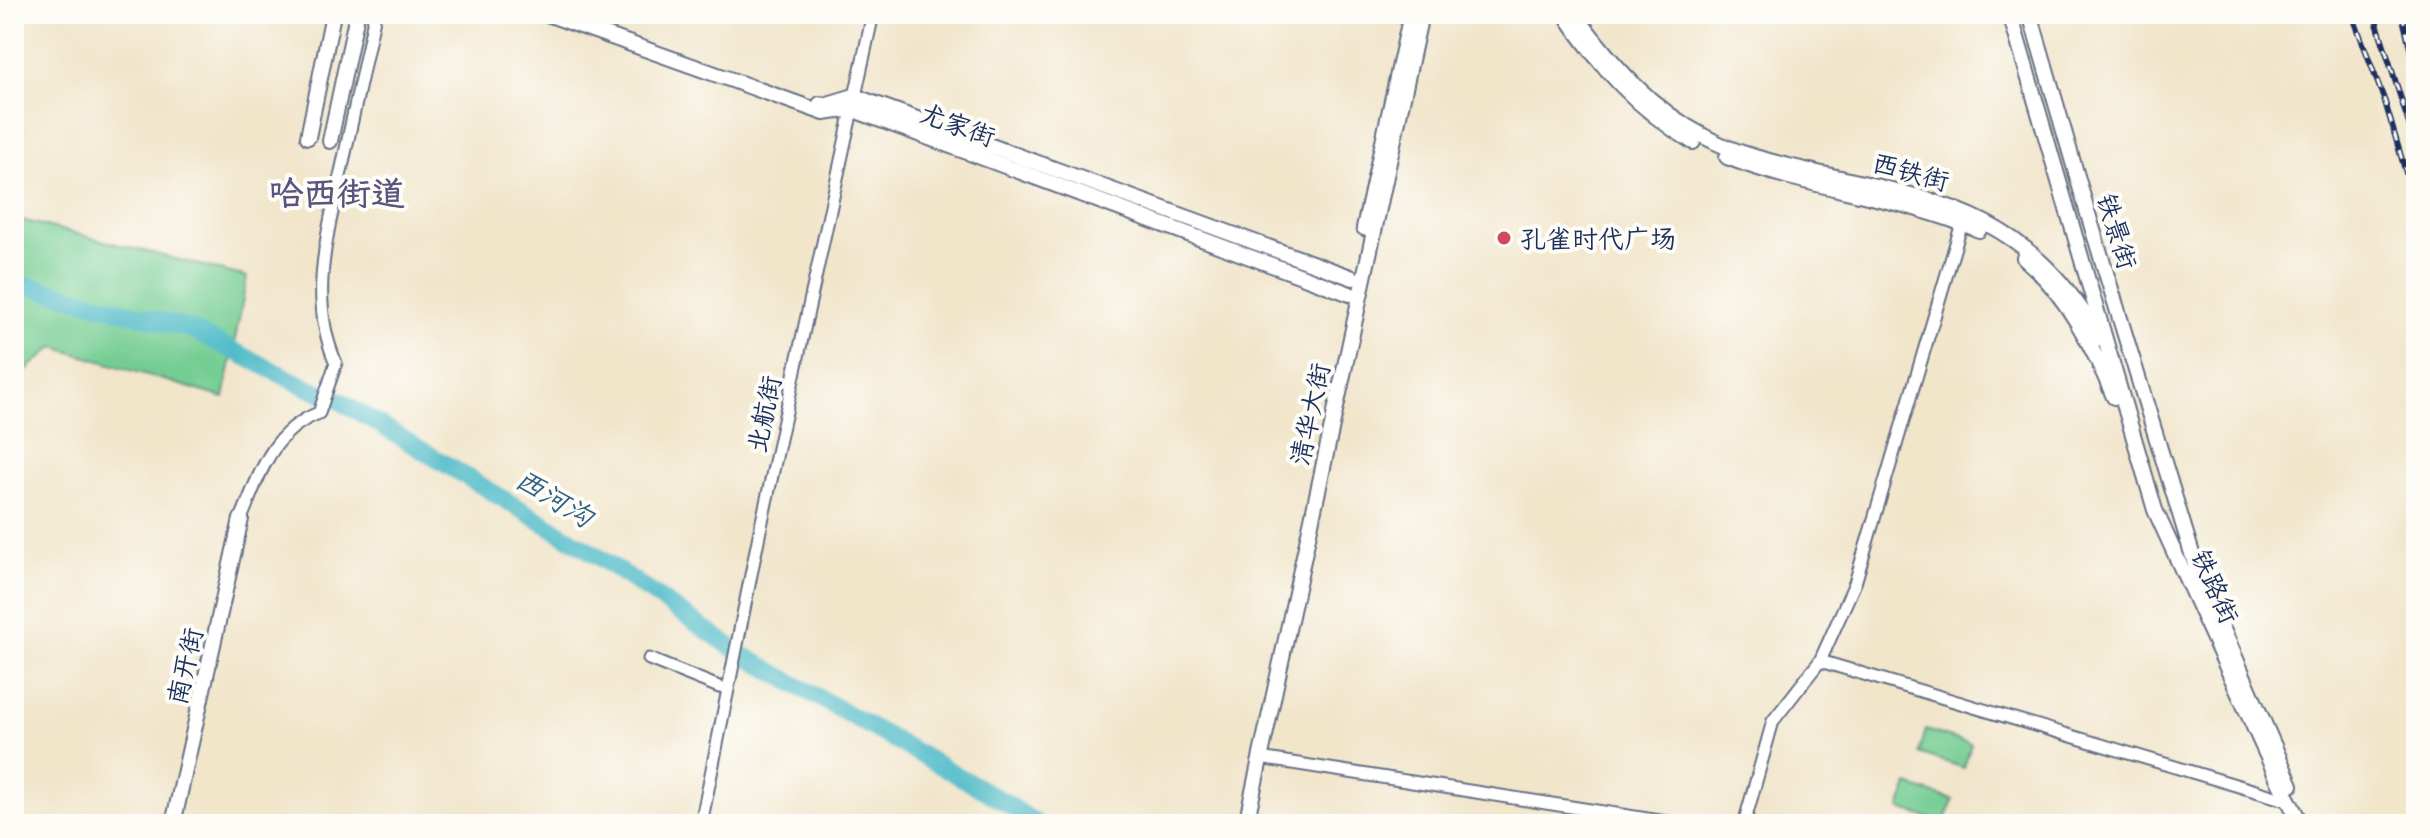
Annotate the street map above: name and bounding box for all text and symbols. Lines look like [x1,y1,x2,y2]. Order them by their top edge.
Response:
street label: 尤家街 [916,95,1000,153]
street label: 西铁街 [1869,144,1953,198]
district label: 哈西街道 [269,169,405,214]
street label: 铁景街 [2090,189,2146,273]
place label: 孔雀时代广场 [1520,221,1676,255]
marker: 孔雀时代广场 [1495,229,1513,247]
street label: 清华大街 [1282,360,1336,468]
street label: 北航街 [738,372,788,456]
water label: 西河沟 [510,460,602,535]
street label: 铁路街 [2185,543,2247,629]
street label: 南开街 [159,624,209,708]

